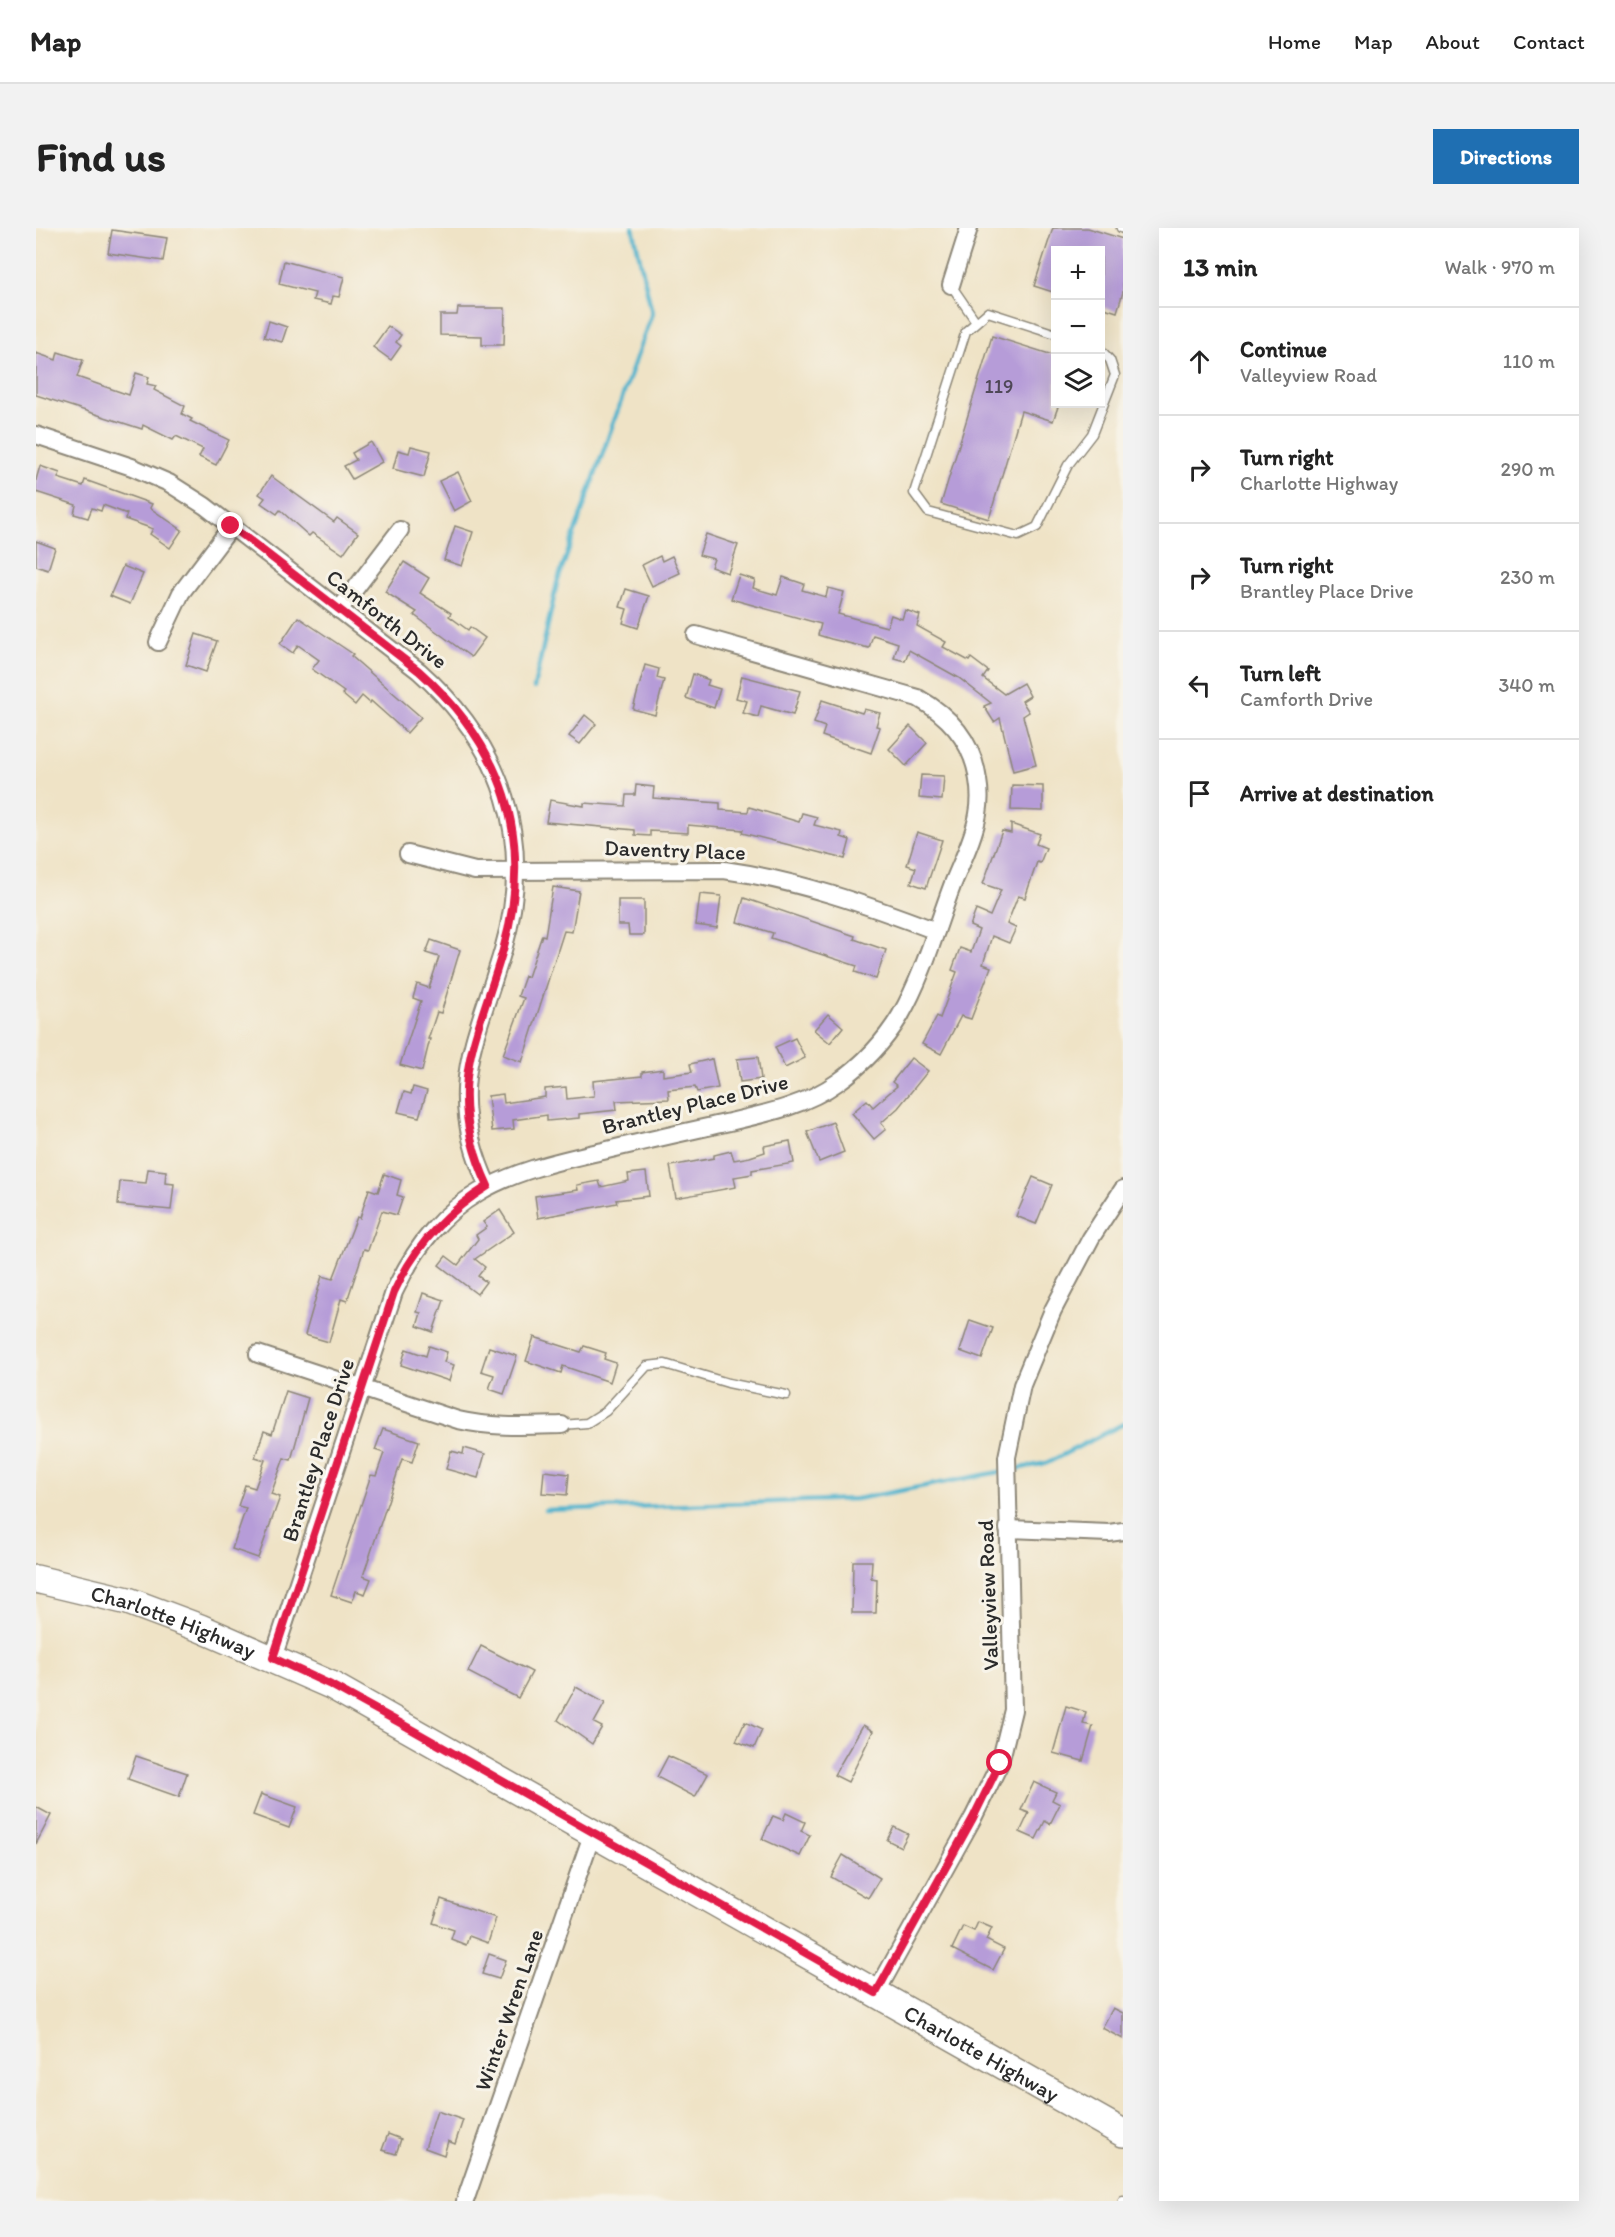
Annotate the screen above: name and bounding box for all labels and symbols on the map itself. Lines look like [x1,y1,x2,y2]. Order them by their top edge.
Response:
house number: 119 [984,374,1014,398]
route end [217,512,243,538]
street label: Camforth Drive [321,563,453,675]
street label: Daventry Place [604,834,746,866]
street label: Brantley Place Drive [599,1068,791,1140]
street label: Brantley Place Drive [276,1355,360,1545]
street label: Valleyview Road [972,1519,1004,1671]
street label: Charlotte Highway [88,1579,261,1664]
route start [986,1749,1012,1775]
street label: Winter Wren Lane [469,1925,549,2095]
street label: Charlotte Highway [899,1999,1065,2108]

